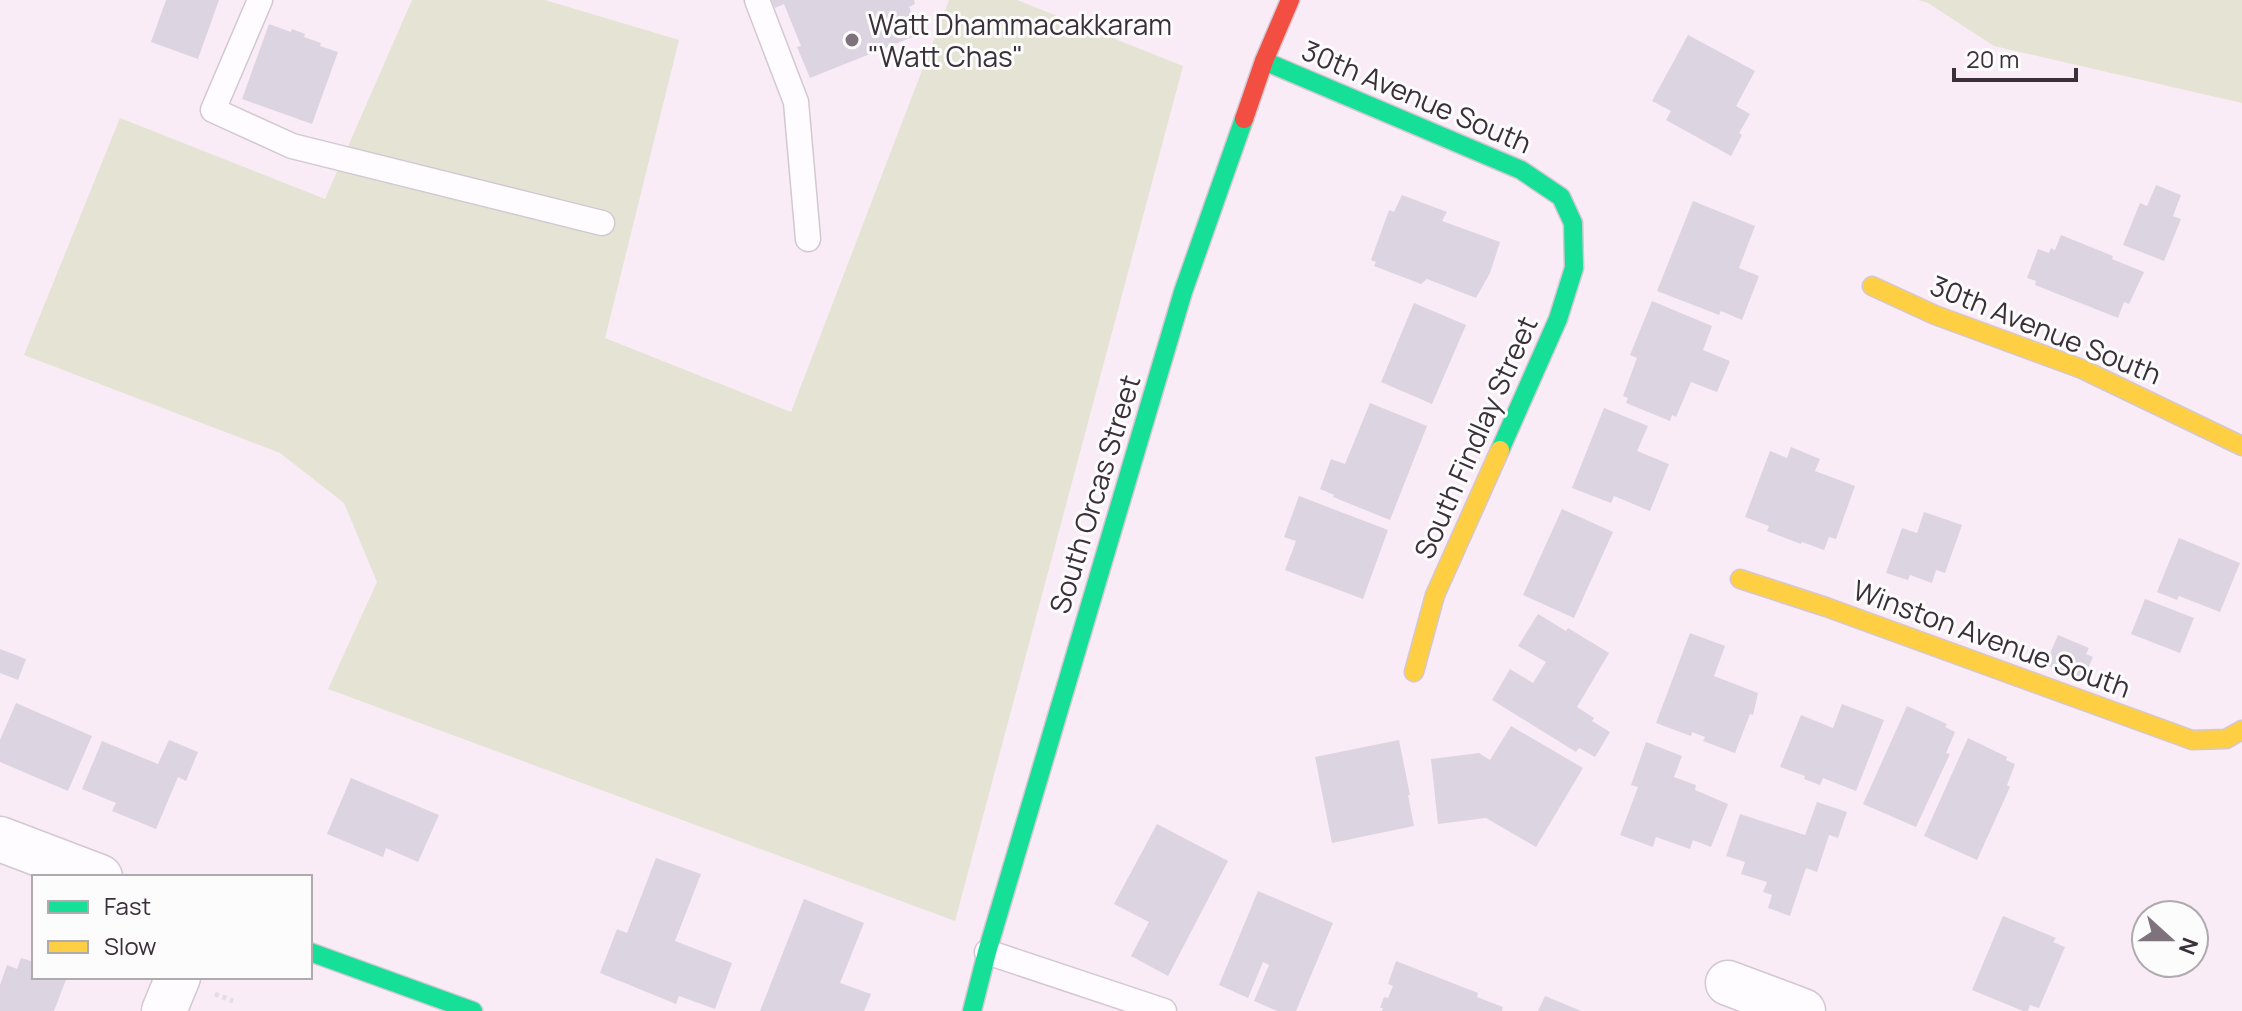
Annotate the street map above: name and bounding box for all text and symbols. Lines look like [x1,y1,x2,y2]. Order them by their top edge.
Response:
place label: Watt Dhammacakkaram "Watt Chas" [868,5,1172,75]
street label: 30th Avenue South [1296,30,1538,162]
marker: Watt Dhammacakkaram "Watt Chas" [843,31,861,49]
scale bar [1954,32,2076,82]
text: 20 m [1966,42,2019,75]
street label: 30th Avenue South [1925,265,2167,393]
street label: South Findlay Street [1404,310,1546,564]
street label: South Orcas Street [1040,370,1148,618]
street label: Winston Avenue South [1848,570,2136,706]
legend [32,875,312,979]
text: Fast [104,889,151,922]
north arrow [2130,899,2210,979]
text: Slow [104,929,157,962]
text: N [2172,933,2206,959]

